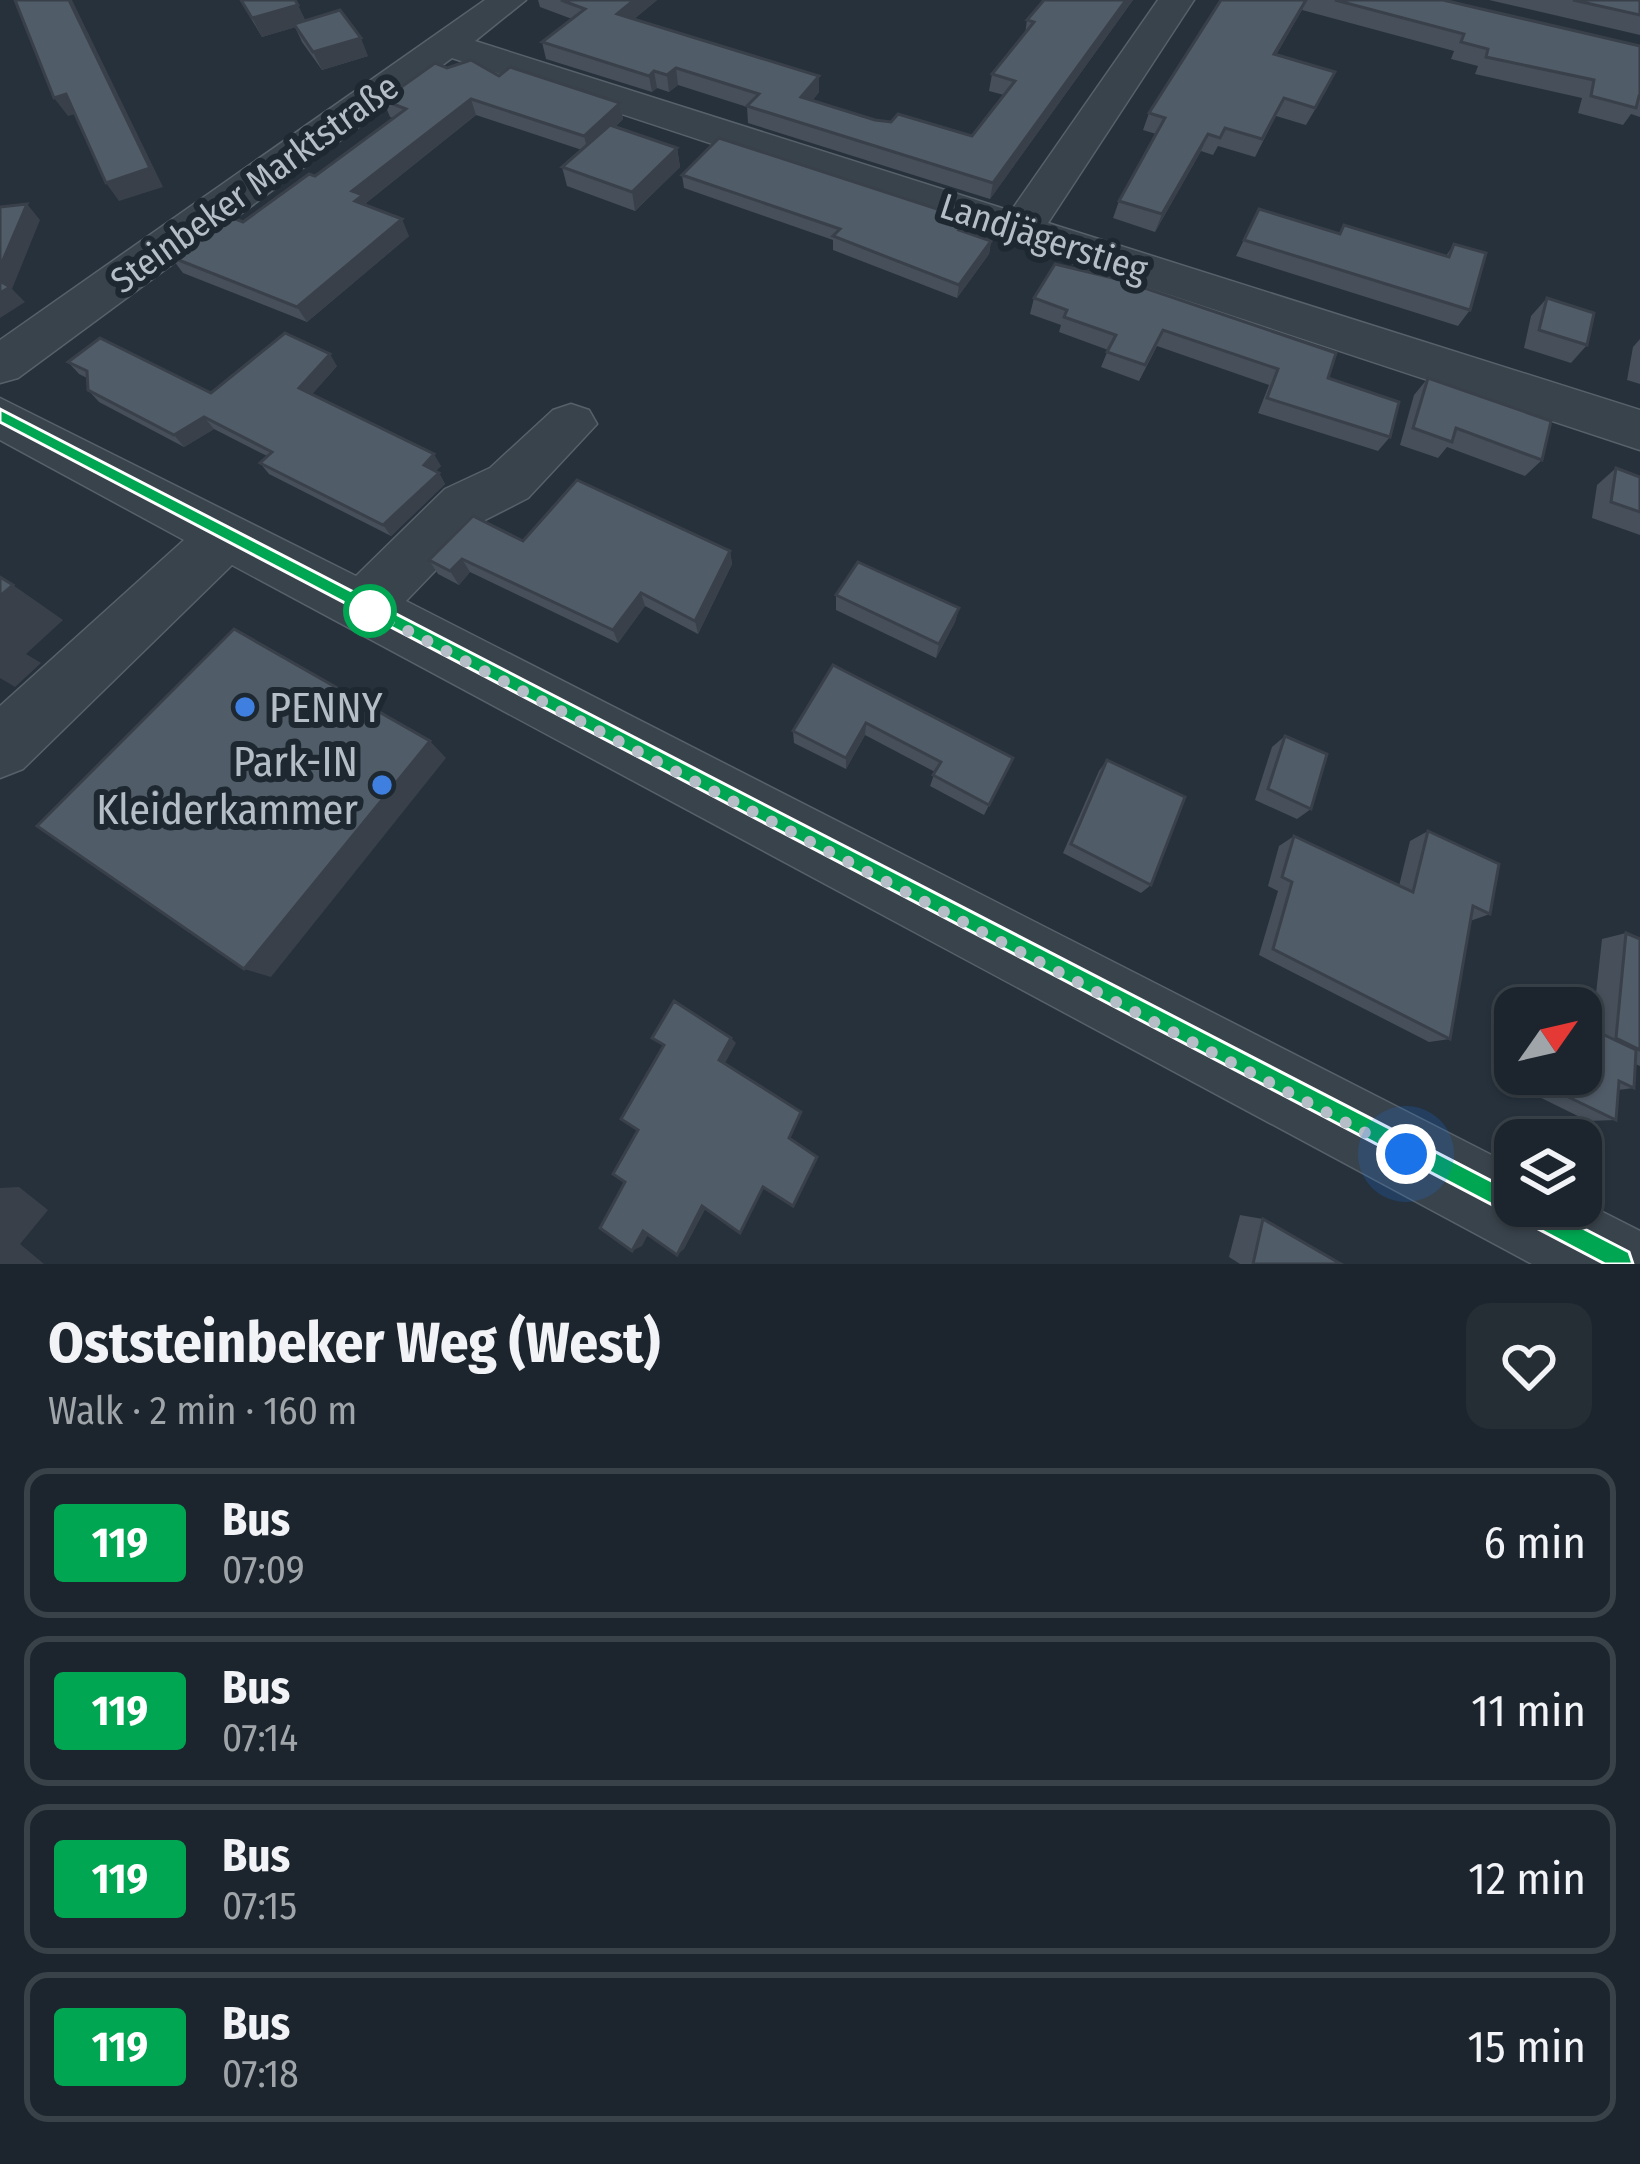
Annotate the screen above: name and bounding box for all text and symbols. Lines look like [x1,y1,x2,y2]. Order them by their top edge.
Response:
street label: Steinbeker Marktstraße [102,65,407,303]
street label: Landjägerstieg [935,184,1153,292]
unlabelled marker [345,586,395,636]
place label: PENNY [269,683,383,733]
marker: PENNY [232,694,258,720]
place label: Park-IN Kleiderkammer [96,737,358,835]
marker: Park-IN Kleiderkammer [369,772,395,798]
north arrow [1494,987,1602,1095]
map controls [1494,987,1602,1227]
button: layers [1494,1119,1602,1227]
your location [1376,1124,1436,1184]
button: heart [1466,1303,1592,1429]
text: Oststeinbeker Weg (West) [48,1309,660,1377]
text: Walk · 2 min · 160 m [48,1388,357,1434]
text: Bus [222,1493,290,1547]
text: 6 min [1483,1516,1586,1570]
text: 119 [92,1518,148,1568]
text: 07:09 [222,1547,305,1593]
text: Bus [222,1661,290,1715]
text: 11 min [1471,1684,1586,1738]
text: 119 [92,1686,148,1736]
text: 07:14 [222,1715,298,1761]
text: Bus [222,1829,290,1883]
text: 12 min [1468,1852,1586,1906]
text: 119 [92,1854,148,1904]
text: 07:15 [222,1883,297,1929]
text: Bus [222,1997,290,2051]
text: 15 min [1468,2020,1586,2074]
text: 119 [92,2022,148,2072]
text: 07:18 [222,2051,299,2097]

